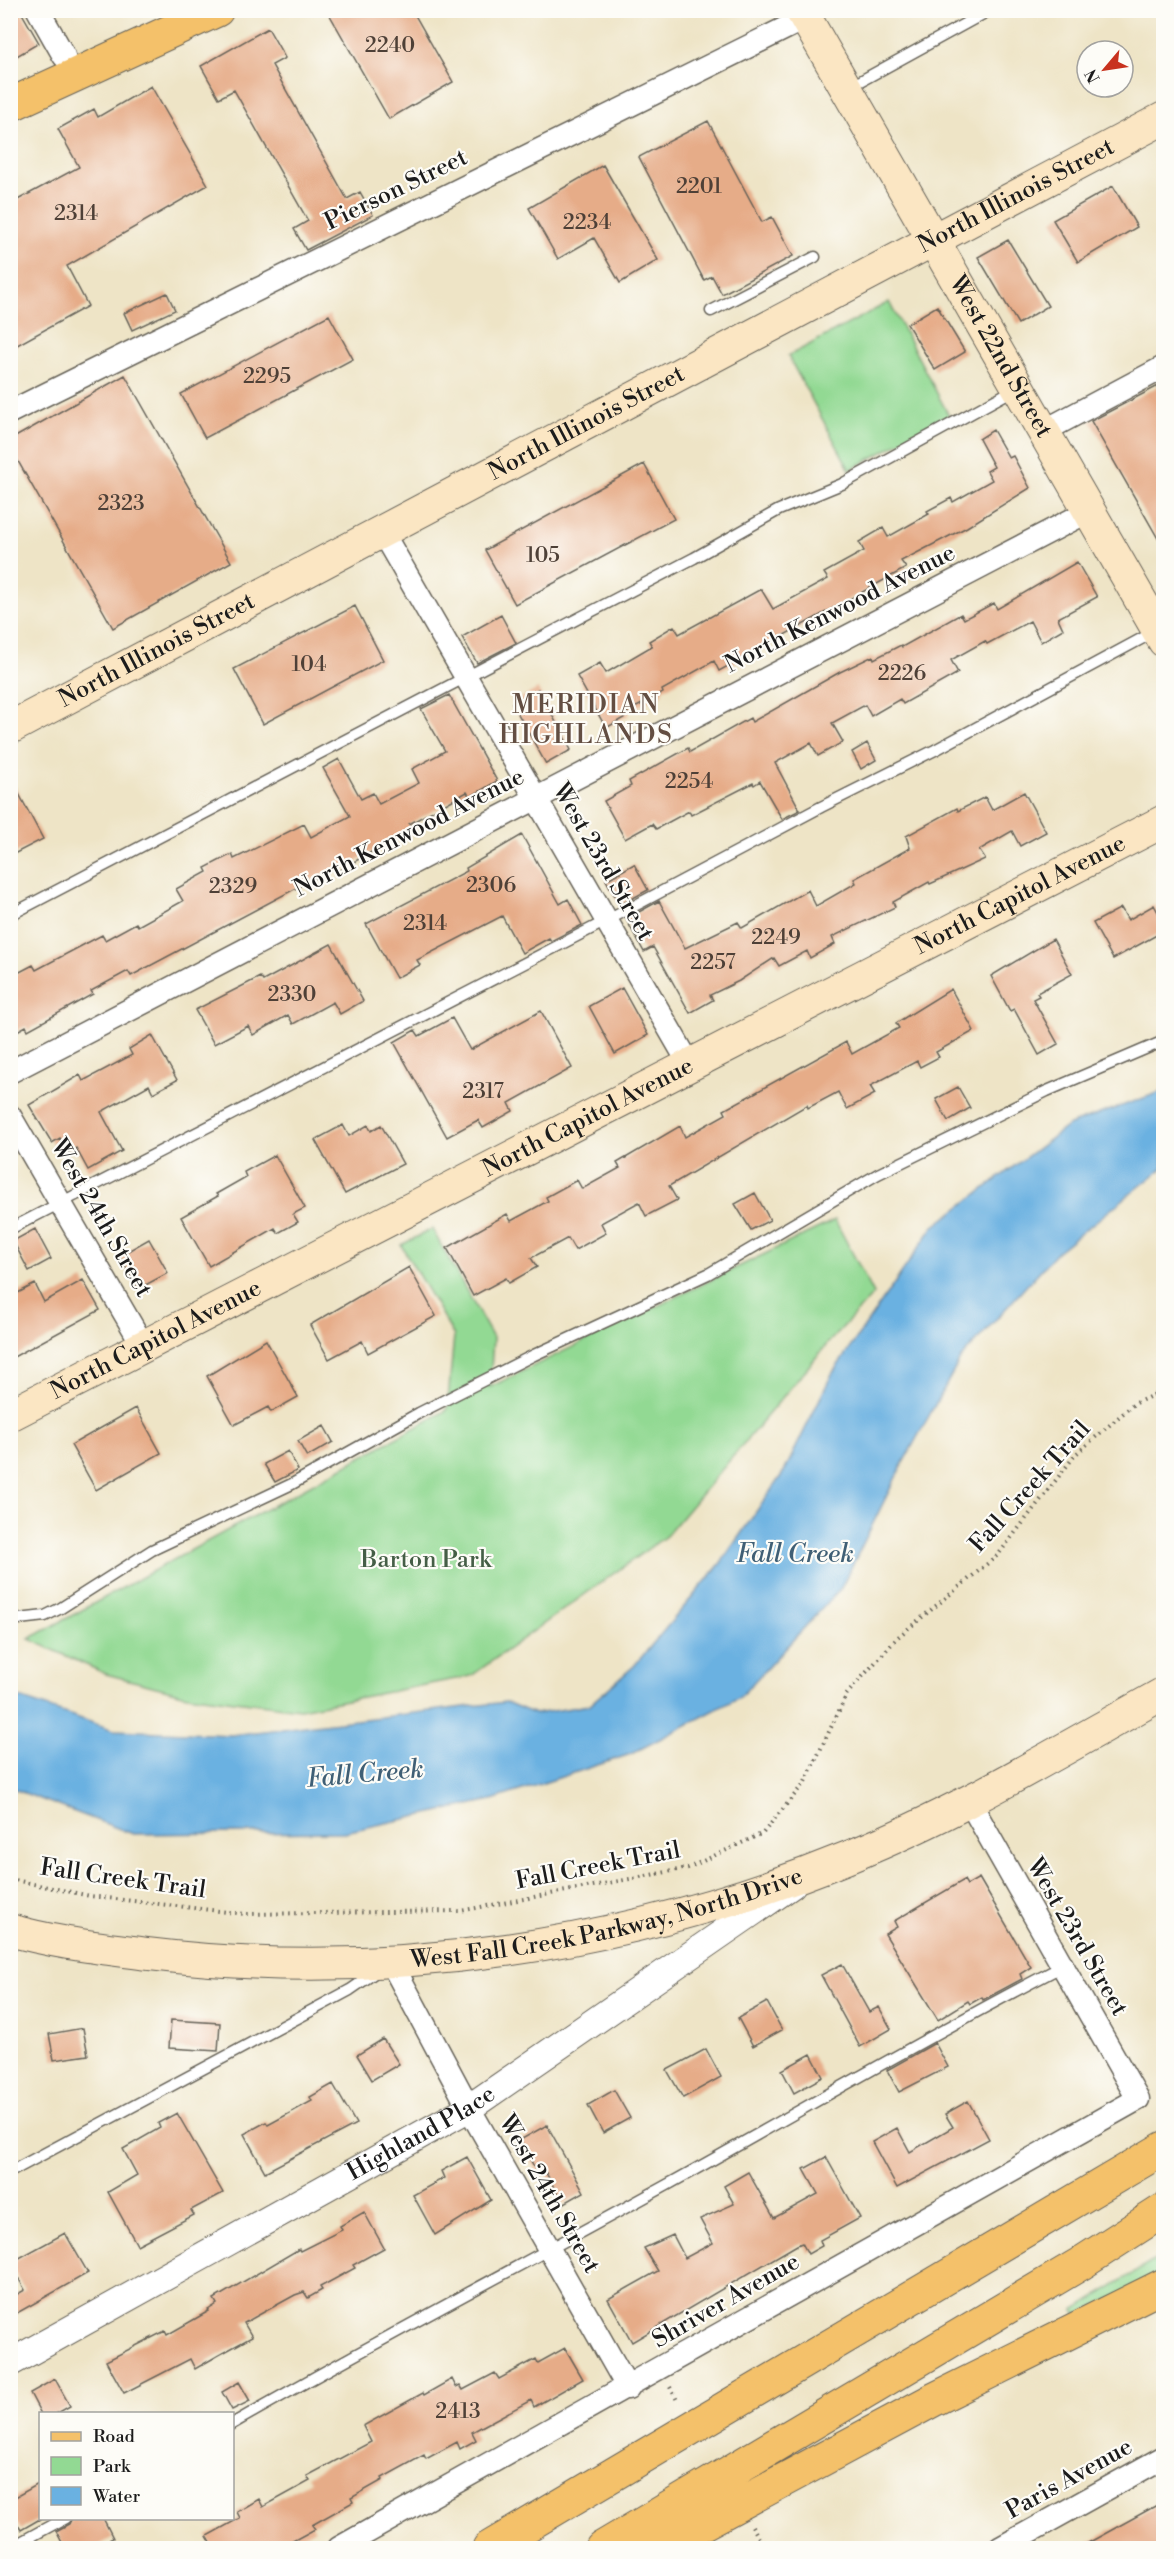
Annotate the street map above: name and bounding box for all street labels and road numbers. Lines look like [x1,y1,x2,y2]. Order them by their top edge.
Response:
street label: North Illinois Street [913,132,1120,260]
street label: Pierson Street [320,142,473,238]
street label: West 22nd Street [942,269,1059,444]
street label: North Illinois Street [483,359,690,487]
street label: North Kenwood Avenue [720,538,960,680]
street label: North Illinois Street [53,586,261,715]
street label: North Kenwood Avenue [289,762,529,904]
street label: West 23rd Street [545,777,661,947]
street label: North Capitol Avenue [909,828,1131,962]
street label: North Capitol Avenue [477,1051,699,1184]
street label: West 24th Street [43,1133,159,1303]
street label: North Capitol Avenue [45,1273,266,1407]
street label: Fall Creek Trail [963,1415,1097,1559]
street label: Fall Creek Trail [513,1835,683,1897]
street label: West 23rd Street [1019,1852,1135,2022]
street label: Fall Creek Trail [38,1853,208,1905]
street label: West Fall Creek Parkway, North Drive [408,1861,807,1975]
street label: Highland Place [342,2079,501,2188]
street label: West 24th Street [491,2109,607,2279]
street label: Shriver Avenue [647,2247,805,2355]
street label: Paris Avenue [1000,2432,1138,2526]

